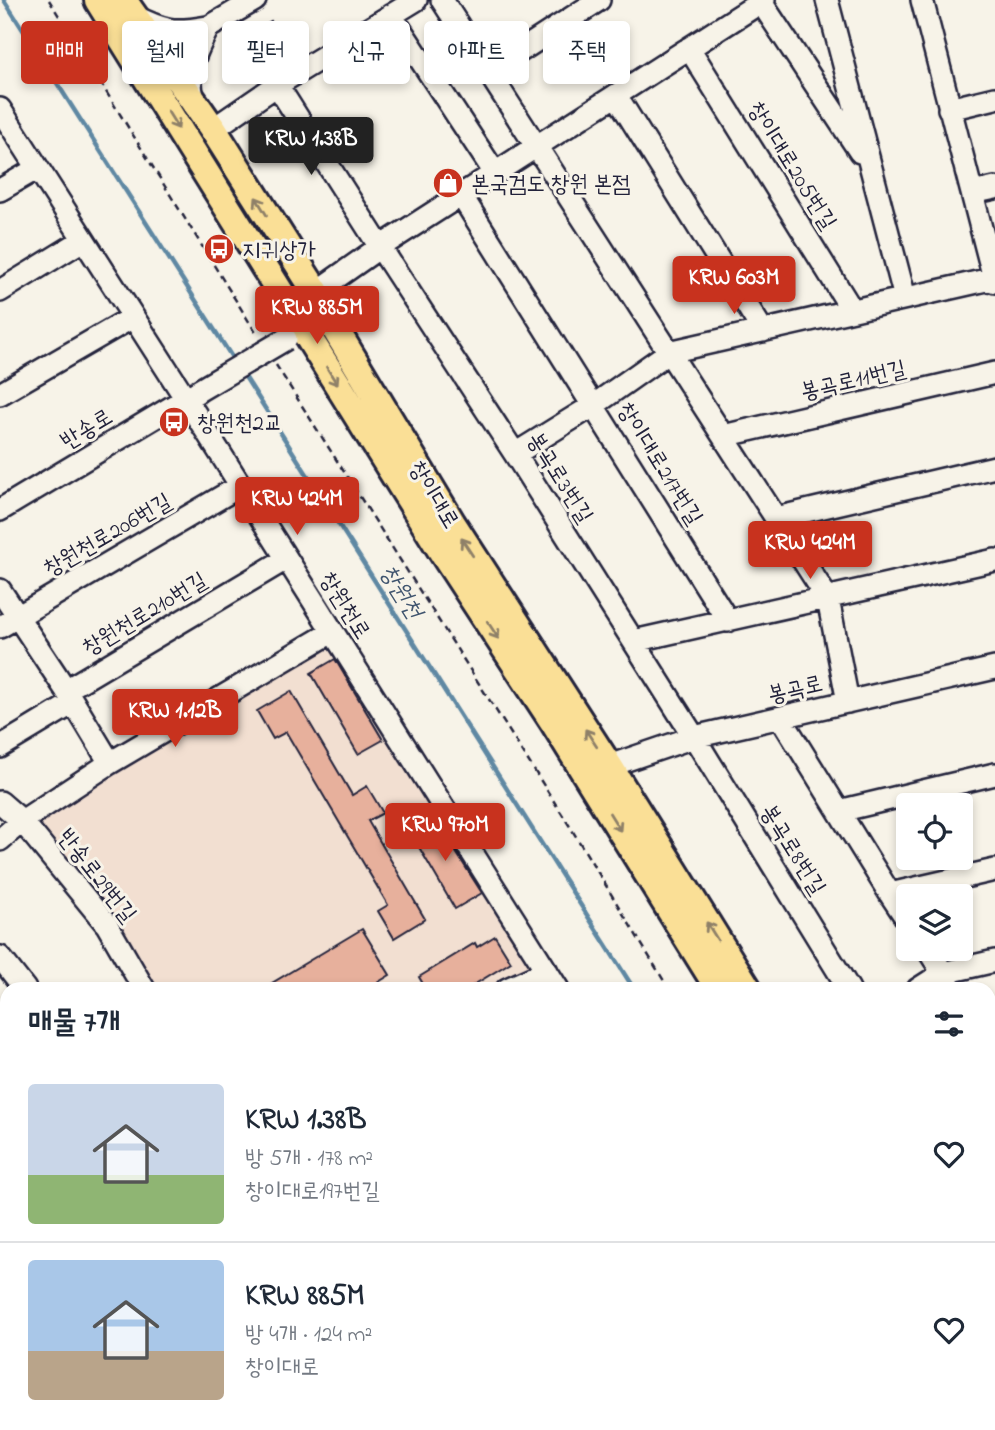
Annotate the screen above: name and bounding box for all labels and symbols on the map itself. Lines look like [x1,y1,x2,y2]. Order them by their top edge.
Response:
street label: 창이대로205번길 [738,96,843,237]
one-way arrow [167,109,181,129]
pin: KRW 1.38B [231,118,391,177]
shop icon: 본국검도 창원 본점 [431,166,465,200]
place label: 본국검도 창원 본점 [471,169,631,202]
one-way arrow [254,196,268,216]
bus stop icon: 지귀상가 [202,232,236,266]
place label: 지귀상가 [242,235,316,268]
pin: KRW 603M [662,256,806,316]
pin: KRW 885M [245,286,389,346]
street label: 봉곡로11번길 [798,353,909,410]
one-way arrow [325,365,339,385]
street label: 창이대로217번길 [608,397,710,532]
street label: 반송로 [55,402,120,459]
bus stop icon: 창원천2교 [157,405,191,439]
place label: 창원천2교 [197,408,282,441]
street label: 봉곡로3번길 [518,426,600,530]
street label: 창이대로 [400,455,466,536]
pin: KRW 424M [225,477,369,537]
street label: 창원천로206번길 [38,486,178,586]
pin: KRW 424M [738,522,882,581]
one-way arrow [460,538,474,557]
water label: 창원천 [370,558,431,628]
street label: 창원천로210번길 [77,565,214,665]
street label: 창원천로 [310,566,377,646]
one-way arrow [486,620,500,639]
street label: 봉곡로 [765,668,826,713]
pin: KRW 1.12B [95,690,255,749]
one-way arrow [584,729,599,748]
street label: 봉곡로8번길 [751,799,833,902]
pin: KRW 970M [373,804,517,863]
one-way arrow [609,811,623,831]
street label: 반송로29번길 [49,823,143,930]
one-way arrow [704,921,718,941]

